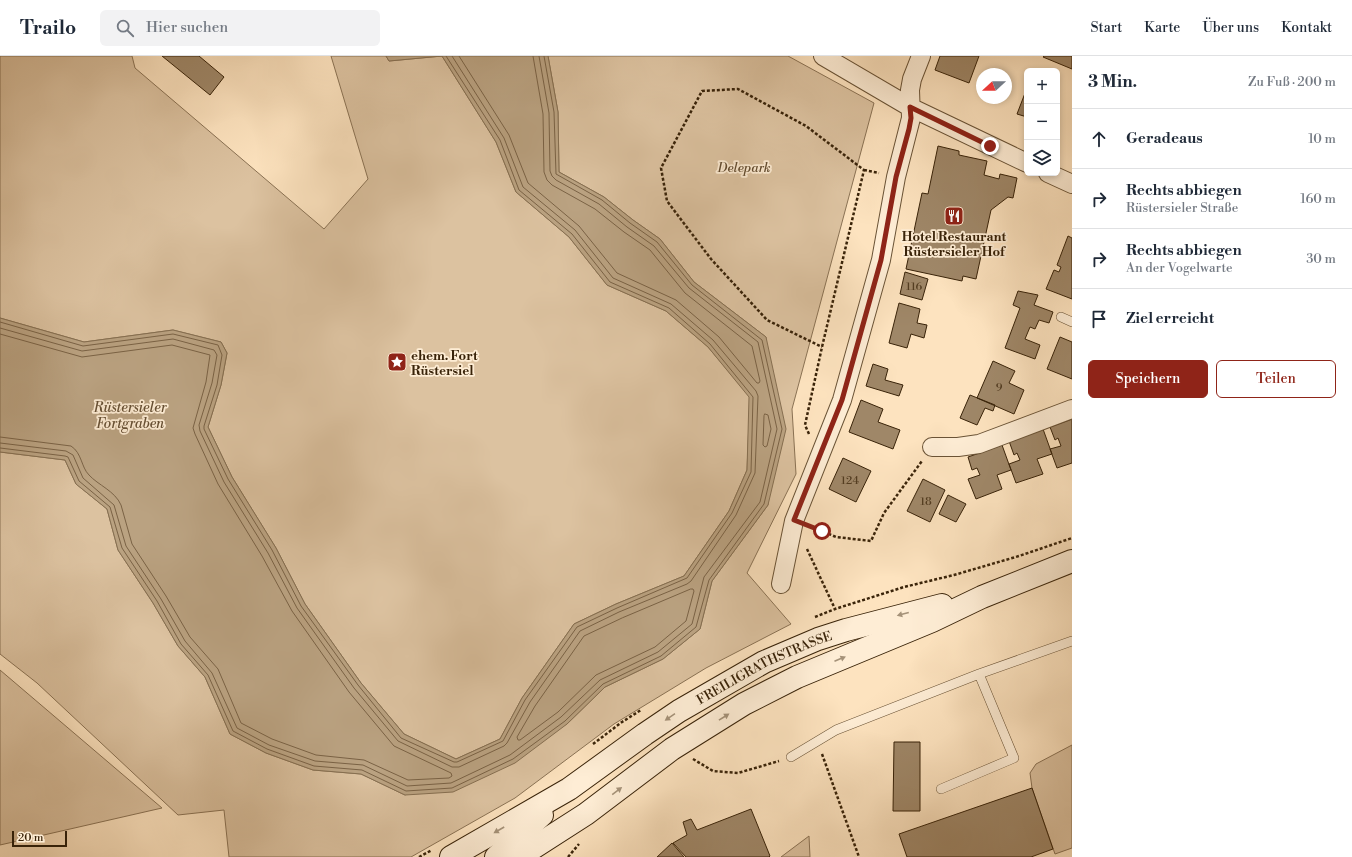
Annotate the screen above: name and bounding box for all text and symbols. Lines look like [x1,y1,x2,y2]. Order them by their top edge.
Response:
search box [100,10,380,46]
text: Trailo [20,16,76,40]
icon: search [114,17,136,39]
text: Hier suchen [146,18,228,37]
text: Start [1090,19,1122,37]
text: Karte [1144,19,1180,37]
text: Über uns [1202,19,1259,37]
text: Kontakt [1281,19,1332,37]
north arrow [976,68,1012,104]
map controls [1024,68,1060,176]
button: + [1024,68,1060,104]
text: 3 Min. [1088,71,1137,93]
text: Zu Fuß · 200 m [1248,74,1336,90]
button: − [1024,104,1060,140]
icon: ahead [1088,128,1110,150]
text: Geradeaus [1126,129,1203,148]
text: 10 m [1308,131,1336,147]
route end [981,137,999,155]
button: layers [1024,140,1060,176]
park label: Delepark [716,160,771,176]
text: Rechts abbiegen [1126,181,1242,200]
icon: right [1088,188,1110,210]
text: 160 m [1300,191,1336,207]
text: Rüstersieler Straße [1126,200,1238,216]
restaurant icon: Hotel Restaurant Rüstersieler Hof [943,205,965,227]
place label: Hotel Restaurant Rüstersieler Hof [902,229,1007,260]
text: Rechts abbiegen [1126,241,1242,260]
icon: right [1088,248,1110,270]
text: 30 m [1306,251,1336,267]
text: An der Vogelwarte [1126,260,1233,276]
house number: 116 [906,280,922,294]
icon: arrive [1088,308,1110,330]
text: Ziel erreicht [1126,309,1214,328]
place label: ehem. Fort Rüstersiel [411,348,478,379]
place icon: ehem. Fort Rüstersiel [386,351,408,373]
button: Speichern [1088,360,1208,398]
button: Teilen [1216,360,1336,398]
house number: 9 [996,381,1003,395]
water label: Rüstersieler Fortgraben [92,399,168,433]
house number: 124 [841,474,859,488]
house number: 18 [920,495,932,509]
route start [813,522,831,540]
one-way arrow [897,611,909,617]
street label: FREILIGRATHSTRASSE [694,628,834,708]
one-way arrow [835,655,847,661]
one-way arrow [665,713,676,721]
one-way arrow [719,713,729,721]
one-way arrow [612,787,622,795]
one-way arrow [493,826,505,833]
scale bar [12,829,67,848]
text: 20 m [18,831,43,845]

